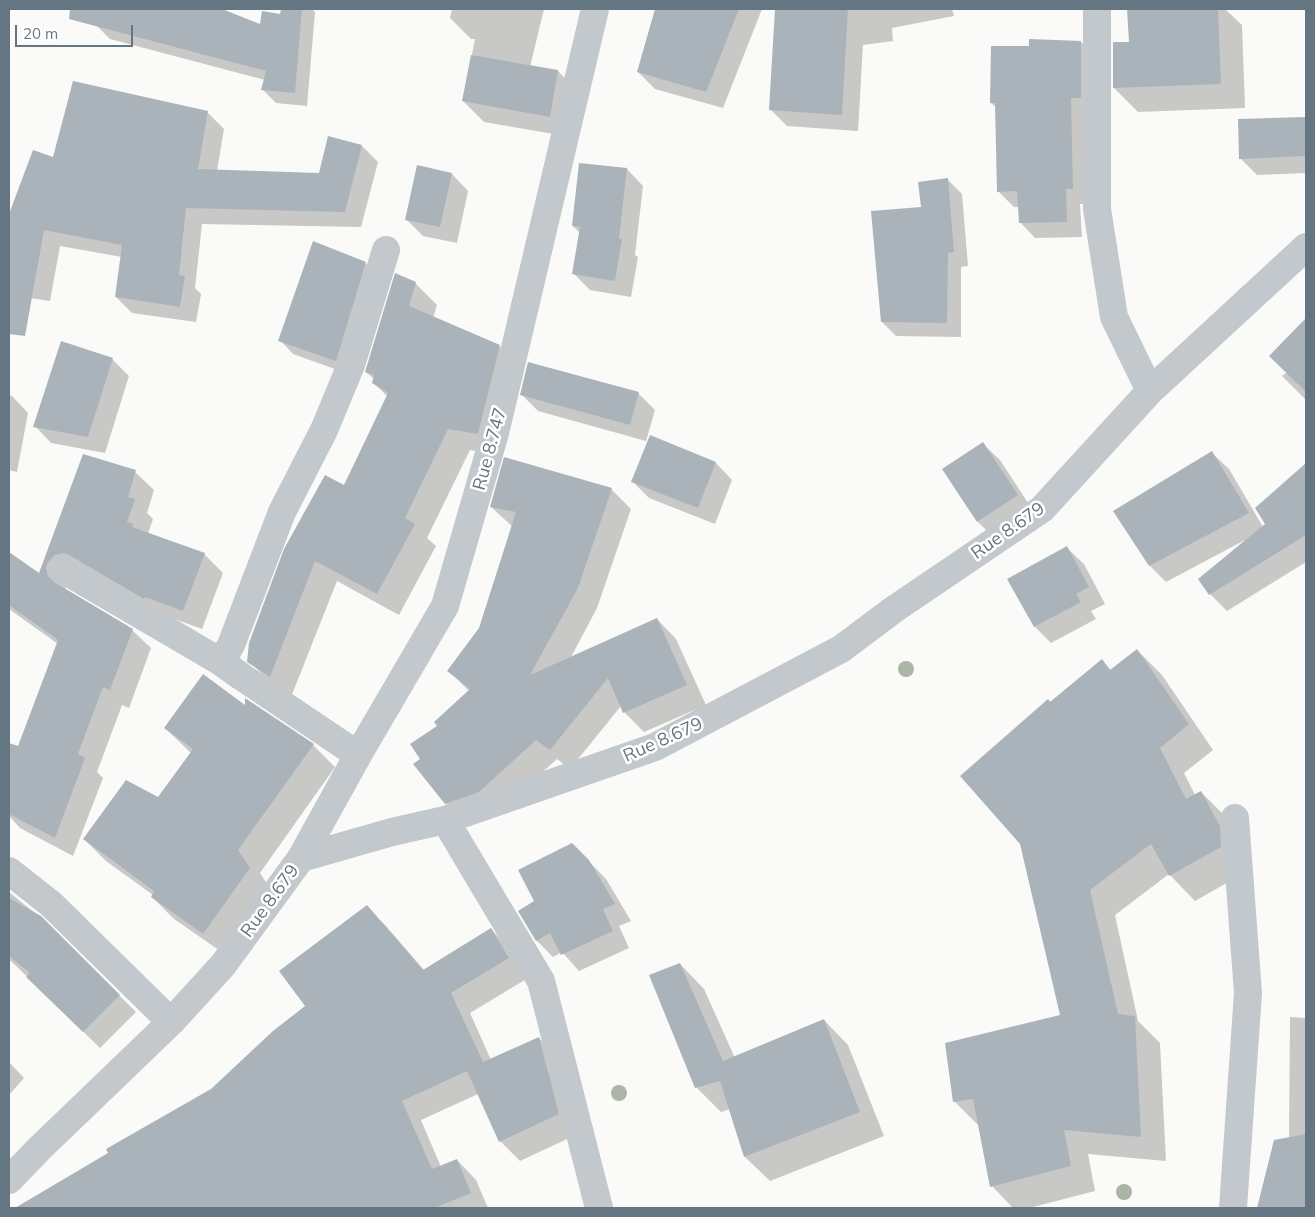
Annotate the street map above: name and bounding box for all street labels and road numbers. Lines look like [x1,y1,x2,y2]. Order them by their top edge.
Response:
street label: Rue 8.747 [469,405,511,493]
street label: Rue 8.679 [967,498,1049,564]
street label: Rue 8.679 [620,713,706,767]
street label: Rue 8.679 [236,860,304,942]

